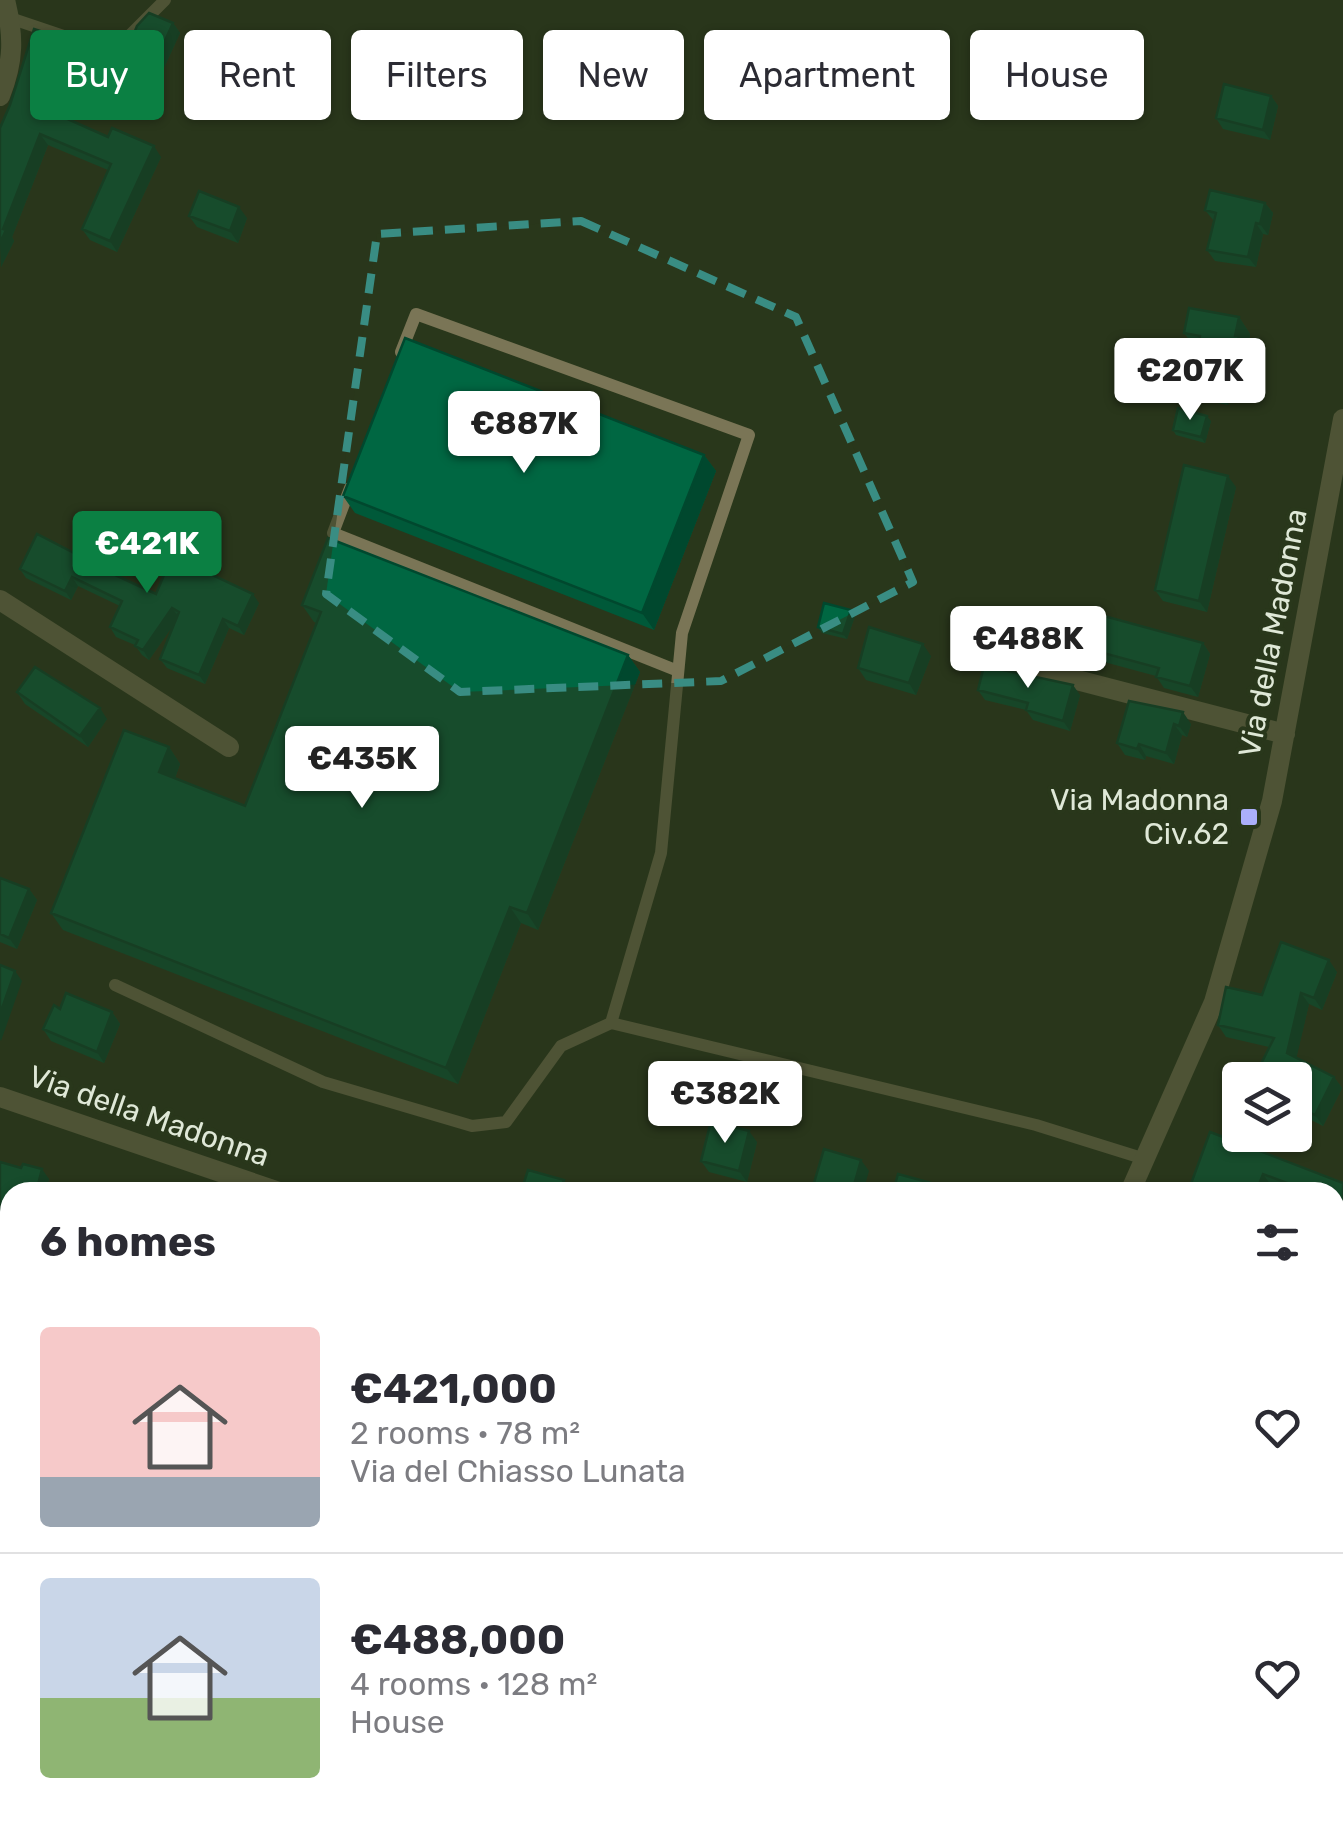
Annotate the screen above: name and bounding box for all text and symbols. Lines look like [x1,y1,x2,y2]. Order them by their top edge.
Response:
chip: Buy [30,30,164,120]
chip: Rent [184,30,331,120]
chip: Filters [351,30,523,120]
chip: New [543,30,684,120]
chip: Apartment [704,30,950,120]
chip: House [970,30,1144,120]
pin: €207K [1120,338,1260,423]
text: €207K [1136,351,1244,389]
pin: €887K [454,391,594,476]
text: €887K [470,404,578,442]
street label: Via della Madonna [1231,506,1315,760]
pin: €421K [77,511,217,596]
text: €421K [95,524,199,562]
pin: €488K [958,606,1098,691]
text: €488K [972,619,1084,657]
pin: €435K [292,726,432,811]
text: €435K [307,739,417,777]
place label: Via Madonna Civ.62 [1050,782,1229,852]
marker: Via Madonna Civ.62 [1238,806,1260,828]
street label: Via della Madonna [24,1058,274,1174]
pin: €382K [655,1061,795,1146]
map controls [1222,1062,1312,1152]
button: layers [1222,1062,1312,1152]
text: €382K [670,1074,780,1112]
icon: filters [1250,1215,1305,1270]
text: 6 homes [40,1217,216,1267]
text: €421,000 [350,1364,557,1414]
icon: home [120,1367,240,1487]
icon: heart [1250,1400,1305,1455]
text: 2 rooms · 78 m² [350,1414,580,1452]
text: Via del Chiasso Lunata [350,1452,686,1490]
text: €488,000 [350,1615,565,1665]
icon: home [120,1618,240,1738]
icon: heart [1250,1651,1305,1706]
text: 4 rooms · 128 m² [350,1665,597,1703]
text: House [350,1703,445,1741]

